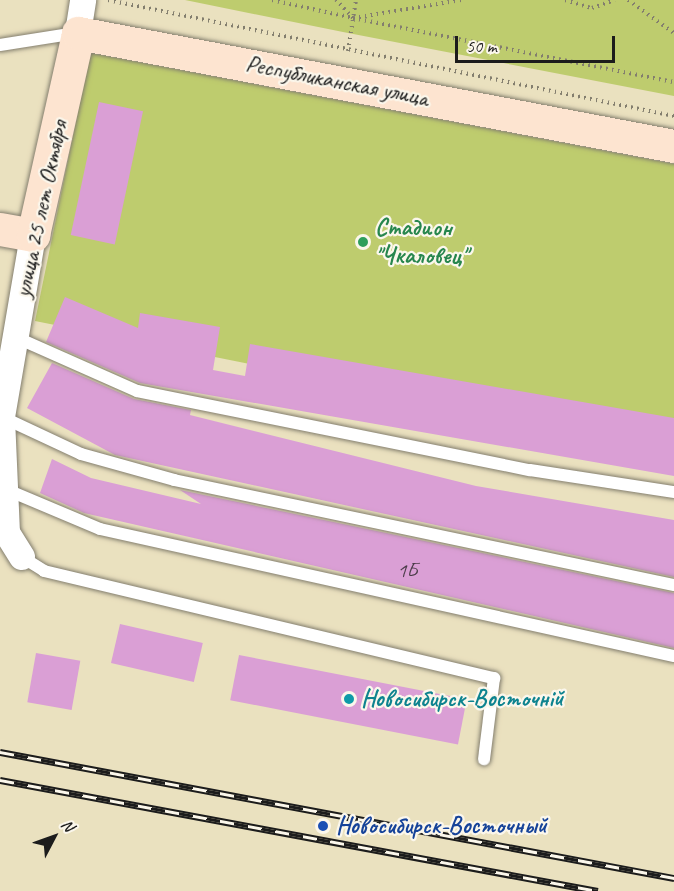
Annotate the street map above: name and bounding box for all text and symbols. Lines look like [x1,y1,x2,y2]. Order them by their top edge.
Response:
scale bar [458,24,618,62]
text: 50 m [466,35,497,57]
street label: Республиканская улица [243,49,431,113]
street label: улица 25 лет Октября [8,116,74,302]
place label: Стадион "Чкаловец" [375,214,467,270]
marker: Стадион "Чкаловец" [356,235,370,249]
house number: 1Б [397,557,417,583]
place label: Новосибирск-Восточній [361,685,563,713]
marker: Новосибирск-Восточній [342,692,356,706]
north arrow [24,807,84,867]
place label: Новосибирск-Восточный [336,812,547,840]
text: N [57,815,78,835]
marker: Новосибирск-Восточный [314,817,332,835]

